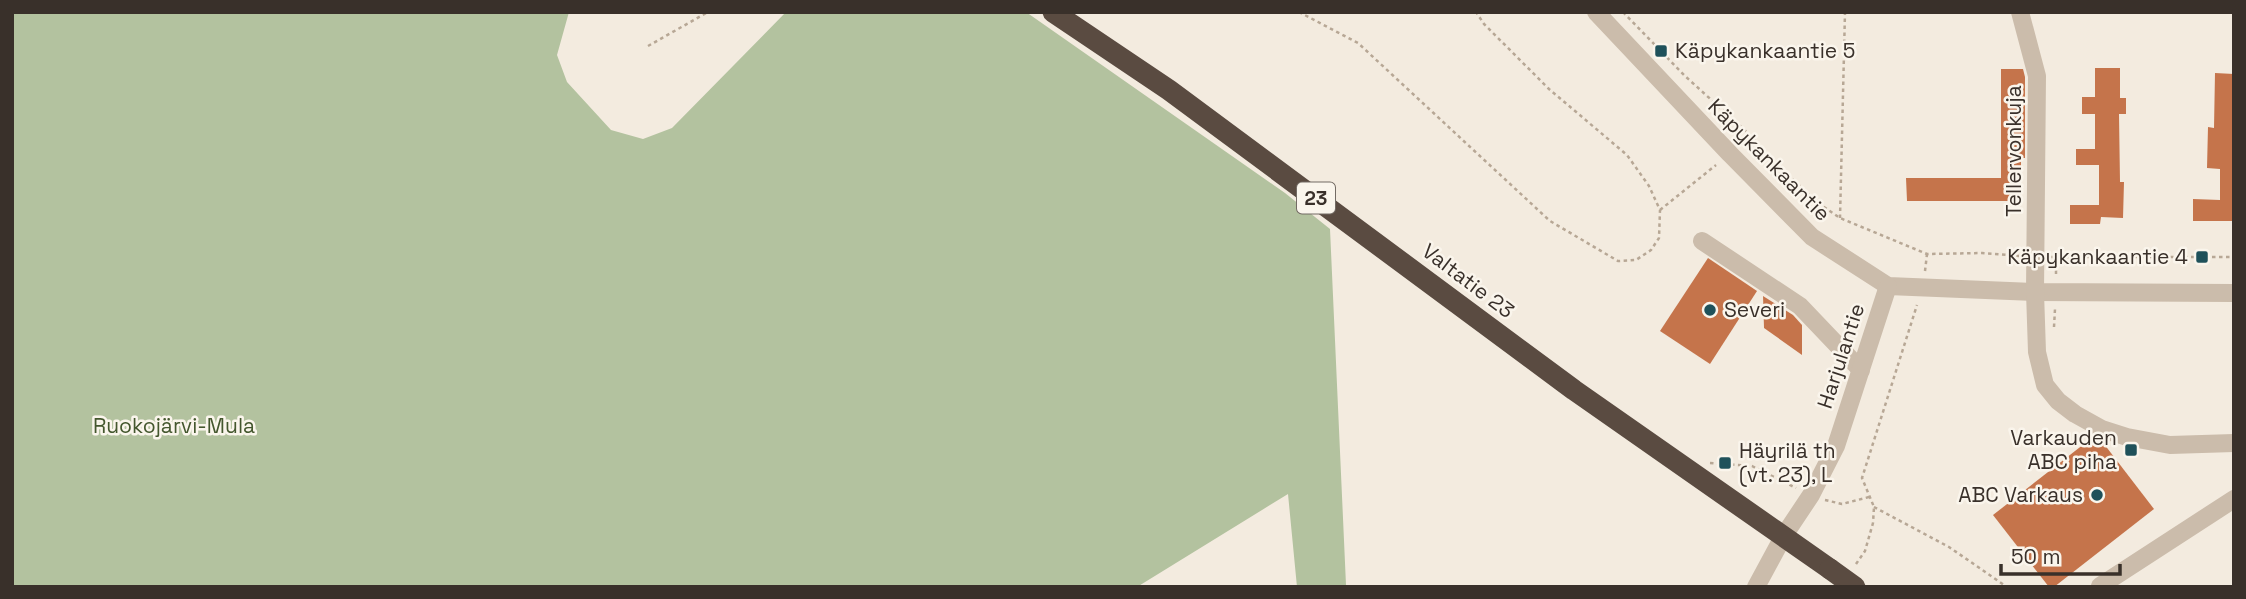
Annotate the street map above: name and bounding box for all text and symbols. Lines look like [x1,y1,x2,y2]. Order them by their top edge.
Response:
place label: Käpykankaantie 5 [1675,37,1855,64]
marker: Käpykankaantie 5 [1653,43,1669,59]
street label: Tellervonkuja [2000,85,2027,217]
street label: Käpykankaantie [1702,93,1836,227]
road number: 23 [1297,182,1335,214]
street label: Valtatie 23 [1417,237,1520,324]
place label: Käpykankaantie 4 [2007,243,2188,270]
marker: Käpykankaantie 4 [2194,249,2210,265]
place label: Severi [1724,296,1785,323]
street label: Harjulantie [1811,300,1870,412]
marker: Severi [1702,302,1718,318]
park label: Ruokojärvi-Mula [93,412,255,439]
place label: Varkauden ABC piha [2010,424,2117,475]
place label: Häyrilä th (vt. 23), L [1739,437,1836,488]
marker: Varkauden ABC piha [2123,442,2139,458]
marker: Häyrilä th (vt. 23), L [1717,455,1733,471]
place label: ABC Varkaus [1958,481,2083,508]
marker: ABC Varkaus [2089,487,2105,503]
scale bar [2001,532,2120,576]
text: 50 m [2011,543,2061,570]

